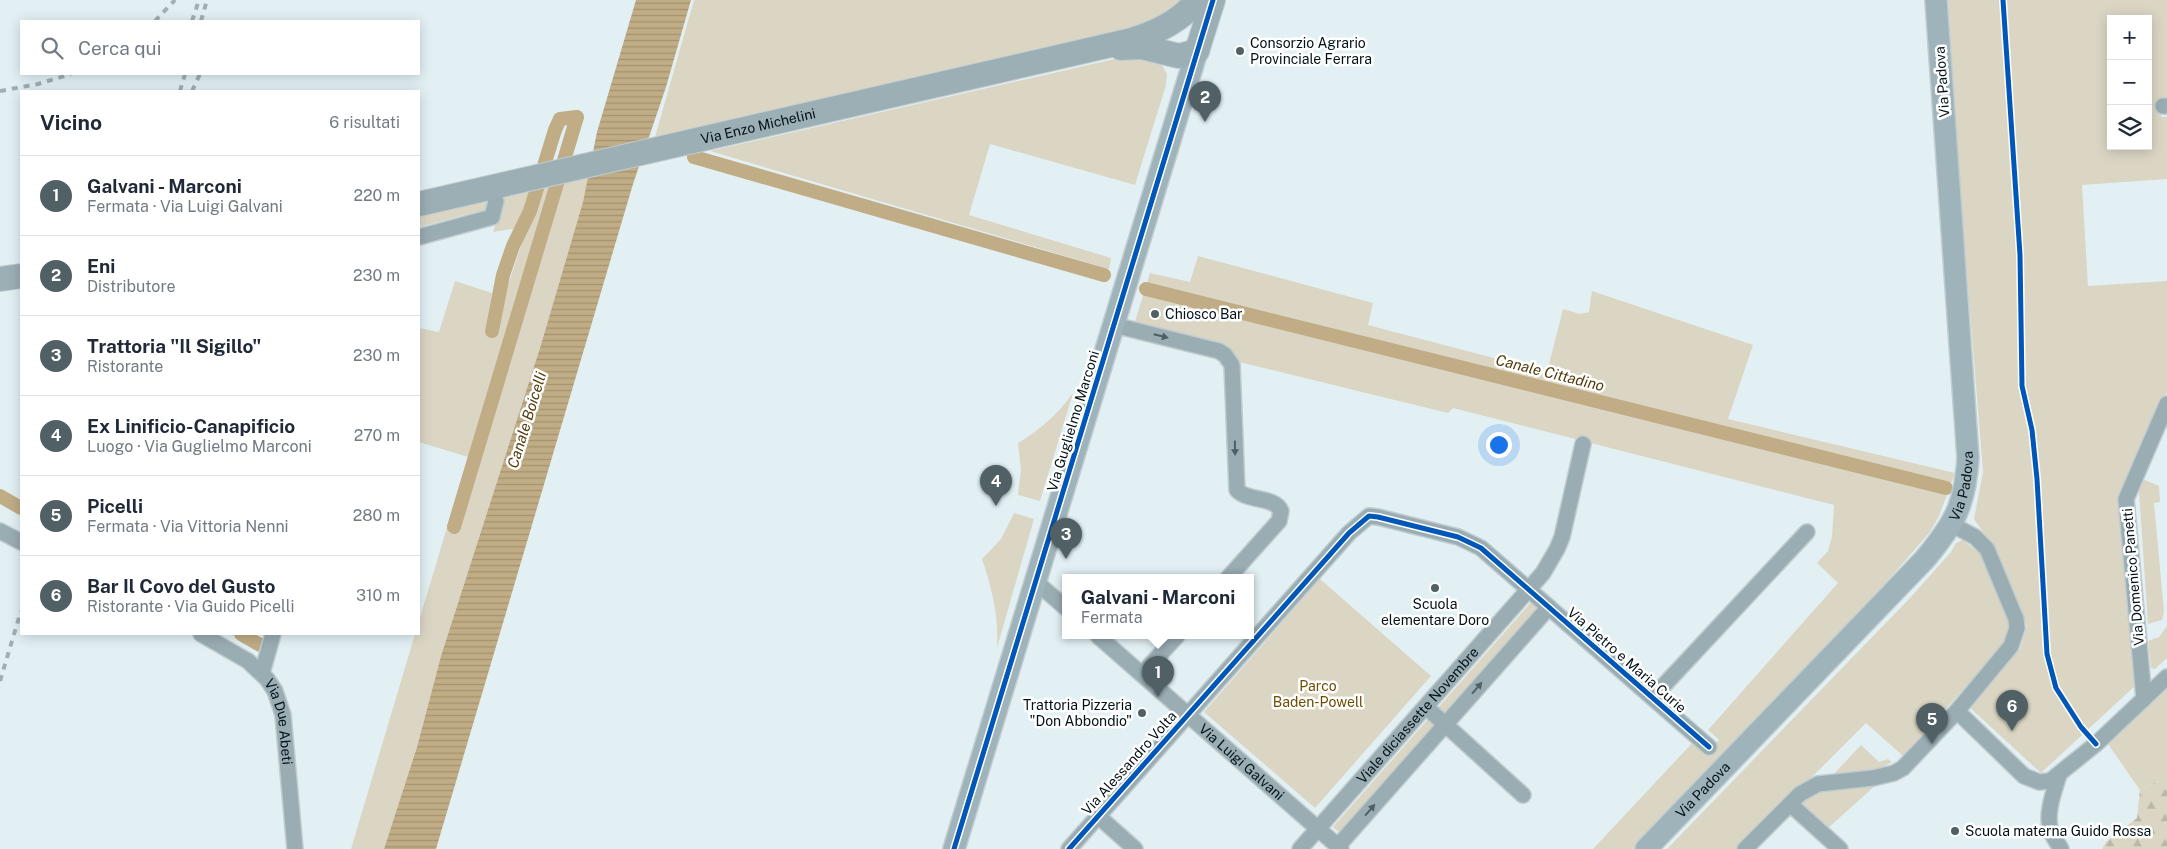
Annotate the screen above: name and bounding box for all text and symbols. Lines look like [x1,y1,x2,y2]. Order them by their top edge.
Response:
map controls [2107,15,2152,150]
button: + [2107,15,2152,60]
search box [20,20,420,75]
icon: search [38,34,66,62]
place label: Consorzio Agrario Provinciale Ferrara [1250,35,1372,67]
text: Cerca qui [78,37,161,59]
marker: Consorzio Agrario Provinciale Ferrara [1234,45,1246,57]
street label: Via Padova [1932,46,1952,118]
button: − [2107,60,2152,105]
pin: 2 [1189,81,1221,122]
street label: Via Enzo Michelini [699,105,817,147]
button: layers [2107,105,2152,150]
text: Vicino [40,110,102,135]
text: 6 risultati [329,113,400,132]
text: Galvani - Marconi [87,175,242,197]
text: 1 [53,186,59,205]
text: 220 m [353,186,400,205]
text: Fermata · Via Luigi Galvani [87,197,283,216]
text: Eni [87,255,115,277]
text: 2 [51,266,61,285]
text: 230 m [353,266,400,285]
text: Distributore [87,277,176,296]
place label: Chiosco Bar [1165,306,1243,322]
marker: Chiosco Bar [1149,308,1161,320]
one-way arrow [1154,333,1169,341]
text: Trattoria "Il Sigillo" [87,335,261,357]
text: 3 [51,346,61,365]
text: 230 m [353,346,400,365]
street label: Via Guglielmo Marconi [1044,349,1102,493]
water label: Canale Cittadino [1494,351,1606,394]
text: Ristorante [87,357,163,376]
water label: Canale Boicelli [504,369,549,470]
text: Ex Linificio-Canapificio [87,415,295,437]
text: 4 [51,426,61,445]
text: 270 m [354,426,400,445]
your location [1486,432,1512,458]
text: Luogo · Via Guglielmo Marconi [87,437,312,456]
one-way arrow [1231,440,1239,456]
street label: Via Padova [1946,451,1976,524]
pin: 4 [980,465,1012,506]
text: Picelli [87,495,143,517]
text: 5 [51,506,61,525]
text: 280 m [353,506,400,525]
street label: Via Domenico Panetti [2119,508,2147,646]
text: Fermata · Via Vittoria Nenni [87,517,289,536]
pin: 3 [1050,518,1082,559]
popup [1062,574,1254,639]
text: Bar Il Covo del Gusto [87,575,275,597]
marker: Scuola elementare Doro [1429,582,1441,594]
text: 6 [51,586,61,605]
text: 310 m [356,586,400,605]
text: Galvani - Marconi [1081,586,1235,608]
place label: Scuola elementare Doro [1381,596,1489,628]
text: Ristorante · Via Guido Picelli [87,597,294,616]
street label: Via Pietro e Maria Curie [1564,604,1690,716]
text: Fermata [1081,608,1143,627]
street label: Viale diciassette Novembre [1353,644,1482,787]
pin: 1 [1142,656,1174,697]
street label: Via Due Abeti [261,676,295,765]
park label: Parco Baden-Powell [1273,678,1363,710]
one-way arrow [1472,681,1483,694]
pin: 6 [1996,690,2028,731]
place label: Trattoria Pizzeria "Don Abbondio" [1023,697,1132,729]
pin: 5 [1916,703,1948,744]
marker: Trattoria Pizzeria "Don Abbondio" [1136,707,1148,719]
street label: Via Alessandro Volta [1078,708,1180,818]
street label: Via Luigi Galvani [1196,720,1287,803]
street label: Via Padova [1672,759,1733,821]
one-way arrow [1364,804,1376,816]
place label: Scuola materna Guido Rossa [1965,823,2151,839]
marker: Scuola materna Guido Rossa [1949,825,1961,837]

